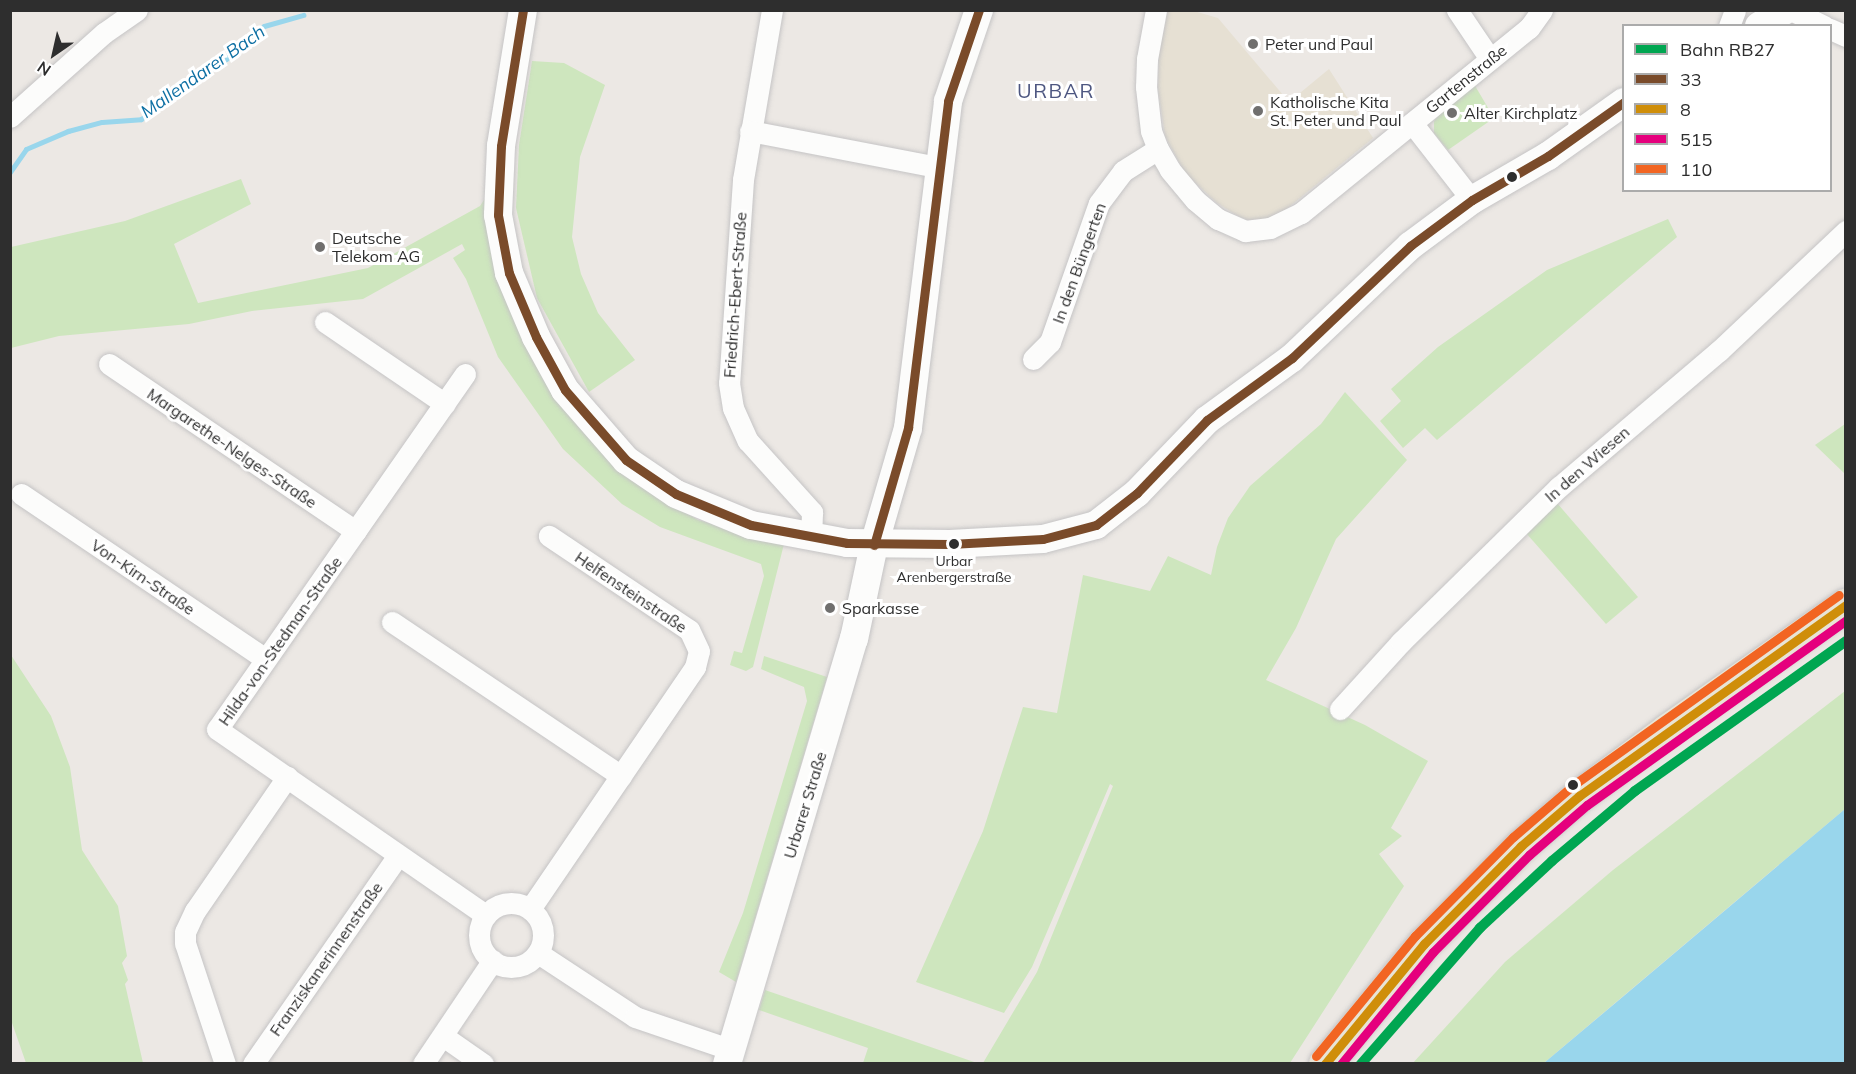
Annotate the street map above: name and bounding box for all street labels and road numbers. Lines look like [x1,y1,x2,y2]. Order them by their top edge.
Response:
street label: Gartenstraße [1422,40,1510,118]
street label: In den Büngerten [1048,200,1110,326]
street label: Friedrich-Ebert-Straße [720,211,750,379]
street label: Margarethe-Nelges-Straße [144,384,320,512]
street label: In den Wiesen [1541,422,1633,506]
street label: Von-Kirn-Straße [87,535,199,619]
street label: Helfensteinstraße [571,547,691,637]
street label: Hilda-von-Stedman-Straße [214,553,346,729]
street label: Urbarer Straße [780,749,830,861]
street label: Franziskanerinnenstraße [266,878,386,1040]

